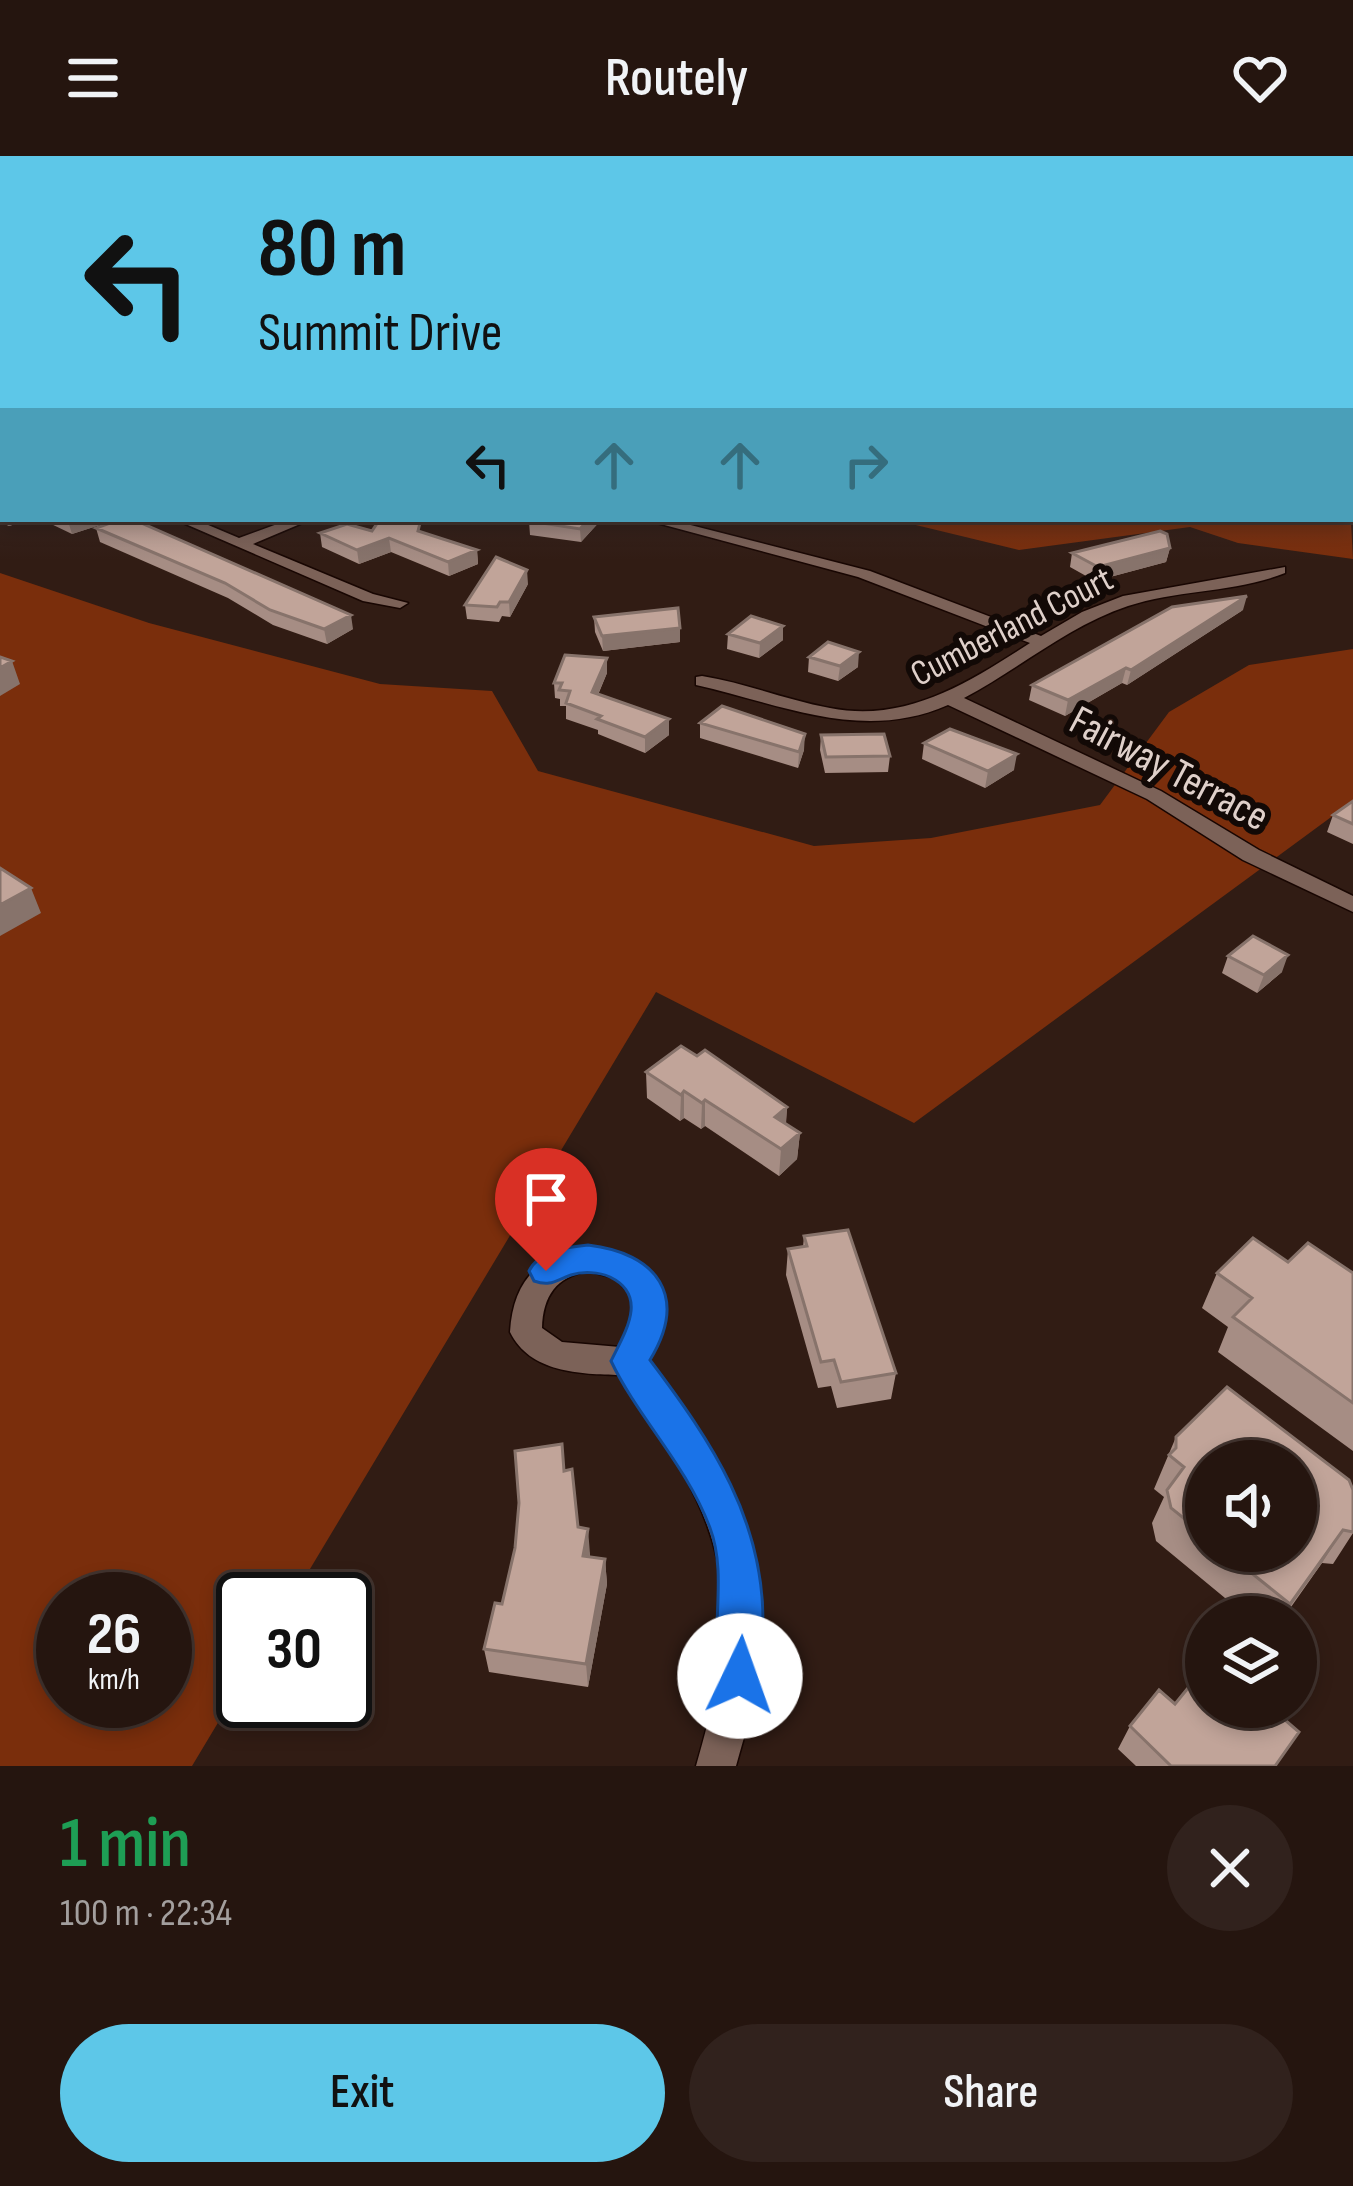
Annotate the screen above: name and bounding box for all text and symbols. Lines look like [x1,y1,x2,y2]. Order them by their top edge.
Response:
icon: menu [60,45,126,111]
icon: heart [1227,45,1293,111]
text: Routely [605,46,748,111]
text: 80 m [258,199,406,300]
icon: left [60,204,216,360]
text: Summit Drive [258,301,502,366]
icon: left [455,432,521,498]
icon: ahead [581,432,647,498]
icon: ahead [707,432,773,498]
icon: right [833,432,899,498]
street label: Cumberland Court [904,558,1120,697]
street label: Fairway Terrace [1061,696,1277,843]
pin [495,1148,597,1271]
icon: arrive [513,1166,579,1232]
map controls [1185,1440,1317,1728]
button: sound [1185,1440,1317,1572]
speed limit sign: 30 [216,1572,372,1728]
button: layers [1185,1596,1317,1728]
text: 26 [87,1599,141,1671]
position arrow [677,1613,803,1739]
text: km/h [88,1662,140,1698]
text: 1 min [60,1801,191,1888]
button: close [1167,1805,1293,1931]
text: 100 m · 22:34 [60,1890,232,1937]
button: Exit [60,2024,665,2162]
button: Share [689,2024,1293,2162]

